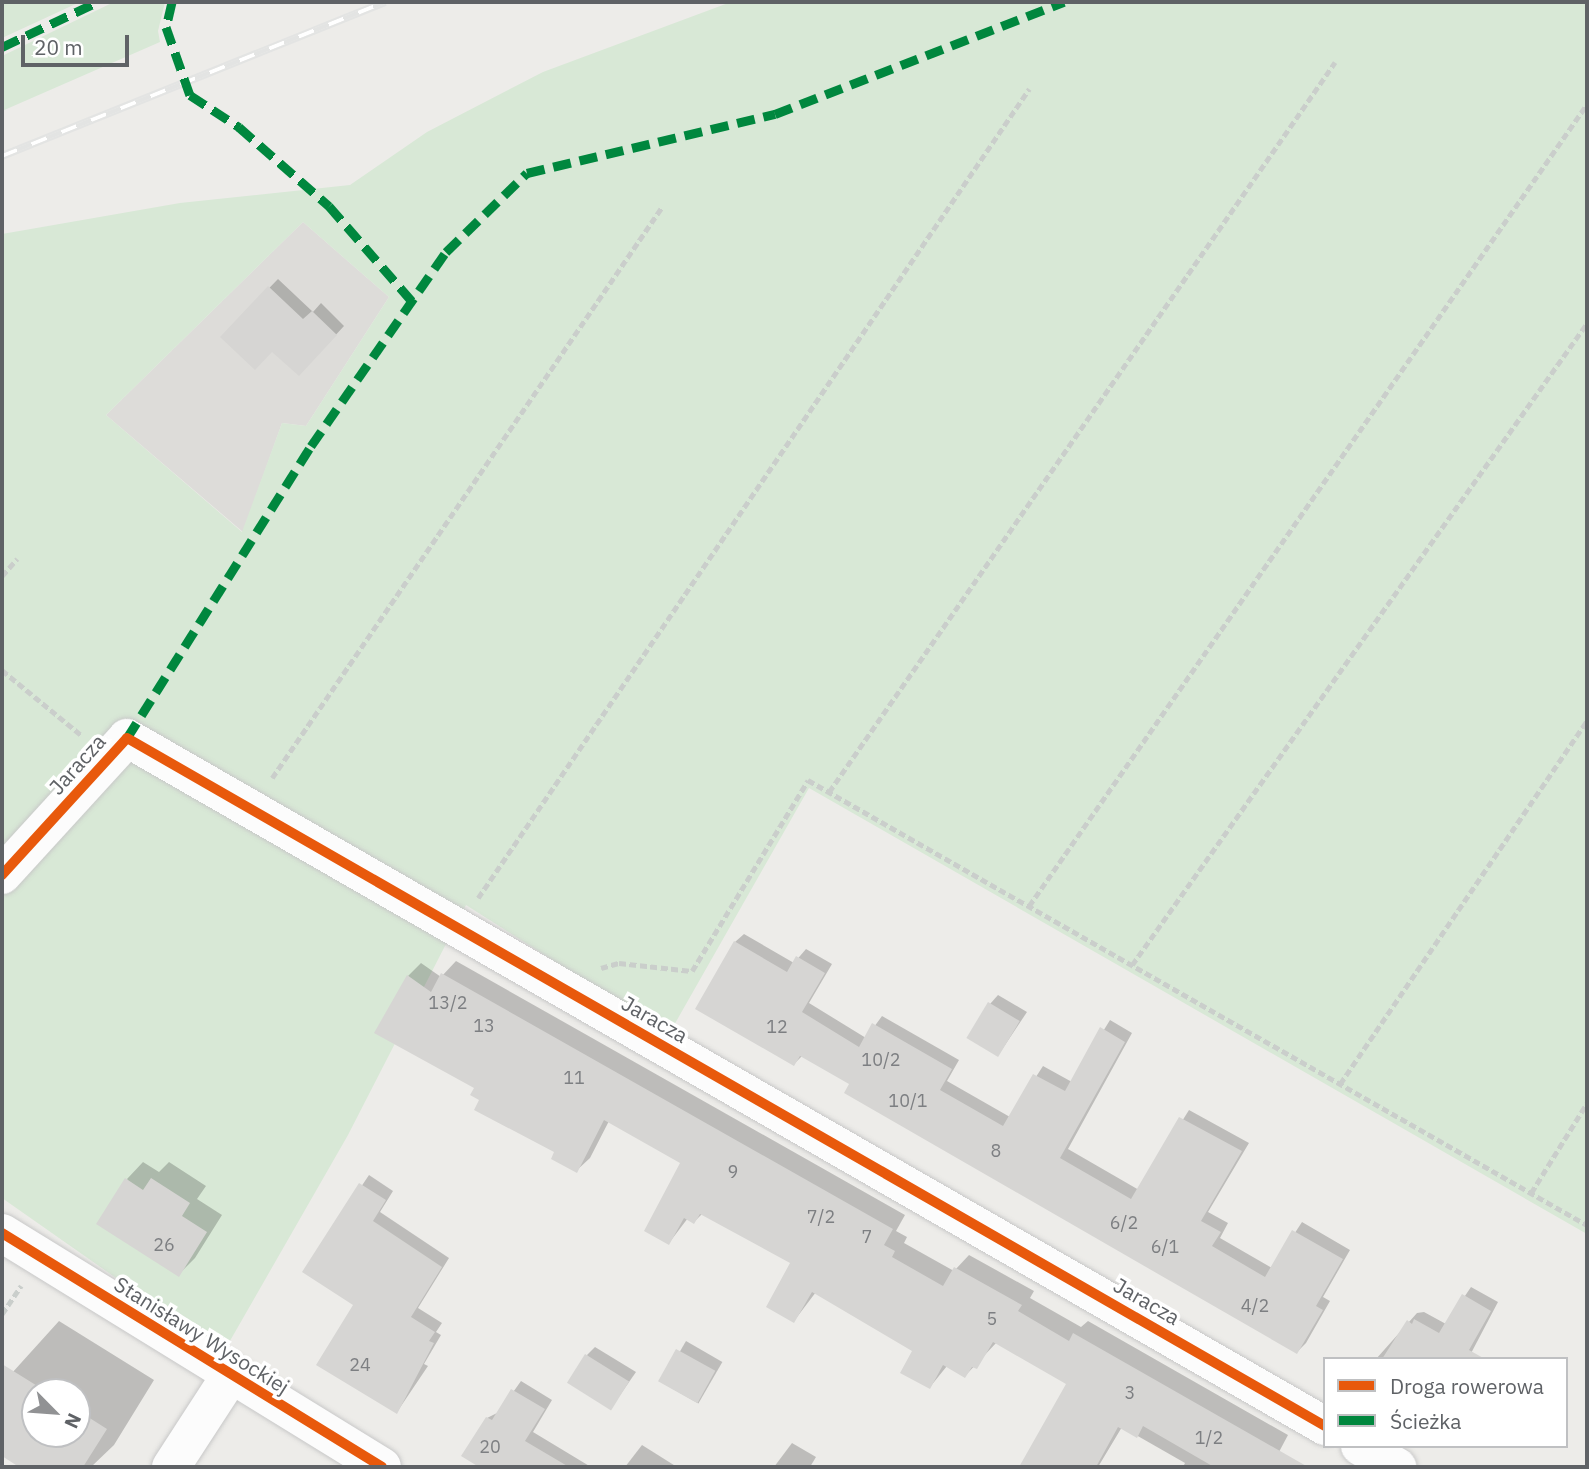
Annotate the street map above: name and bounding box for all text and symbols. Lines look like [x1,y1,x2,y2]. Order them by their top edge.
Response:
scale bar [24,21,133,65]
text: 20 m [34,33,83,61]
street label: Jaracza [43,729,111,799]
street label: Jaracza [617,990,693,1048]
house number: 13/2 [428,992,468,1014]
house number: 13 [473,1015,495,1037]
house number: 12 [766,1016,788,1038]
house number: 10/2 [861,1049,901,1071]
house number: 11 [563,1067,585,1089]
house number: 10/1 [888,1090,928,1112]
house number: 8 [991,1140,1001,1162]
house number: 9 [728,1161,738,1183]
house number: 7/2 [807,1206,835,1228]
house number: 6/2 [1110,1212,1138,1234]
house number: 7 [862,1226,872,1248]
house number: 26 [153,1234,175,1256]
house number: 6/1 [1151,1236,1179,1258]
street label: Stanisławy Wysockiej [110,1271,294,1399]
street label: Jaracza [1109,1272,1185,1330]
house number: 4/2 [1241,1295,1269,1317]
house number: 5 [987,1308,997,1330]
house number: 24 [349,1354,371,1376]
legend [1323,1357,1568,1448]
text: Droga rowerowa [1390,1372,1544,1400]
north arrow [21,1378,91,1448]
house number: 3 [1125,1382,1135,1404]
text: Ścieżka [1390,1407,1461,1435]
text: N [59,1410,87,1432]
house number: 1/2 [1195,1427,1223,1449]
house number: 20 [479,1436,501,1458]

